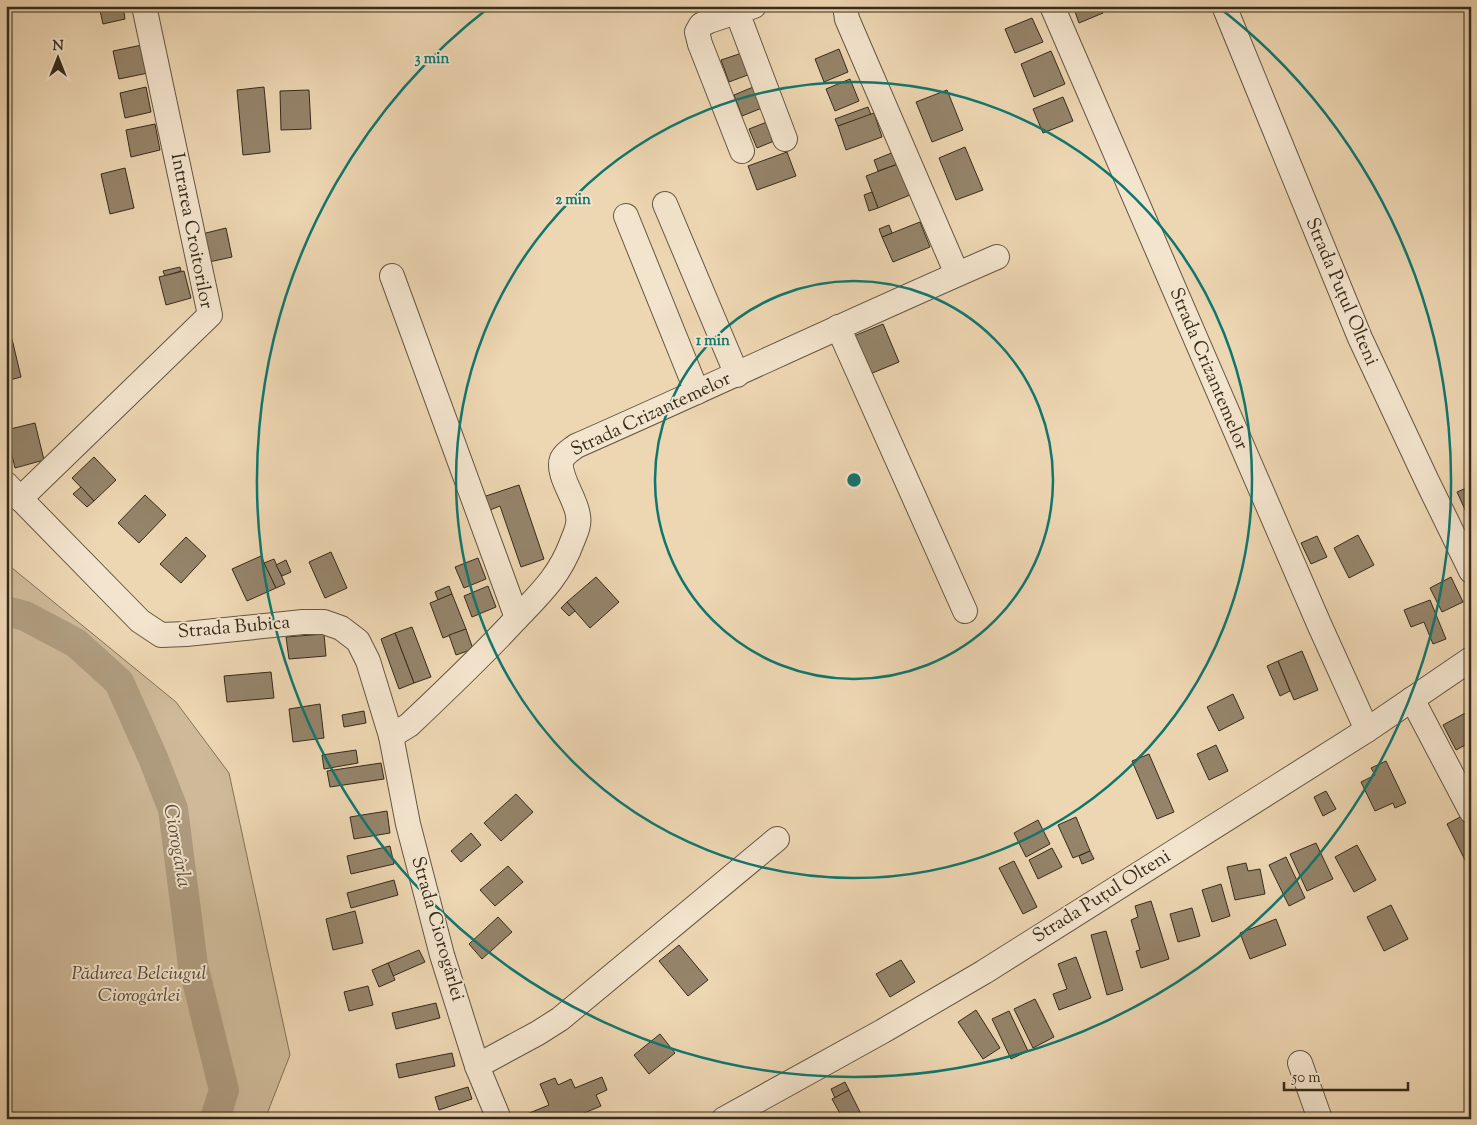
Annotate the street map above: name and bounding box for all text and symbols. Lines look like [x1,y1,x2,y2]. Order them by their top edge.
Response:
north arrow [32,32,82,82]
text: N [52,37,64,57]
text: 3 min [415,49,450,70]
street label: Intrarea Croitorilor [163,151,219,311]
text: 2 min [555,190,591,211]
street label: Strada Puțul Olteni [1298,214,1384,370]
street label: Strada Crizantemelor [1162,284,1254,454]
text: 1 min [696,331,730,352]
street label: Strada Crizantemelor [567,366,735,464]
centre of rings [845,471,863,489]
street label: Strada Bubica [177,610,292,646]
water label: Ciorogârla [154,802,198,890]
street label: Strada Puțul Olteni [1028,844,1176,950]
street label: Strada Ciorogârlei [403,853,471,1005]
park label: Pădurea Belciugul Ciorogârlei [71,961,207,1010]
scale bar [1284,1060,1408,1092]
text: 50 m [1291,1068,1321,1089]

